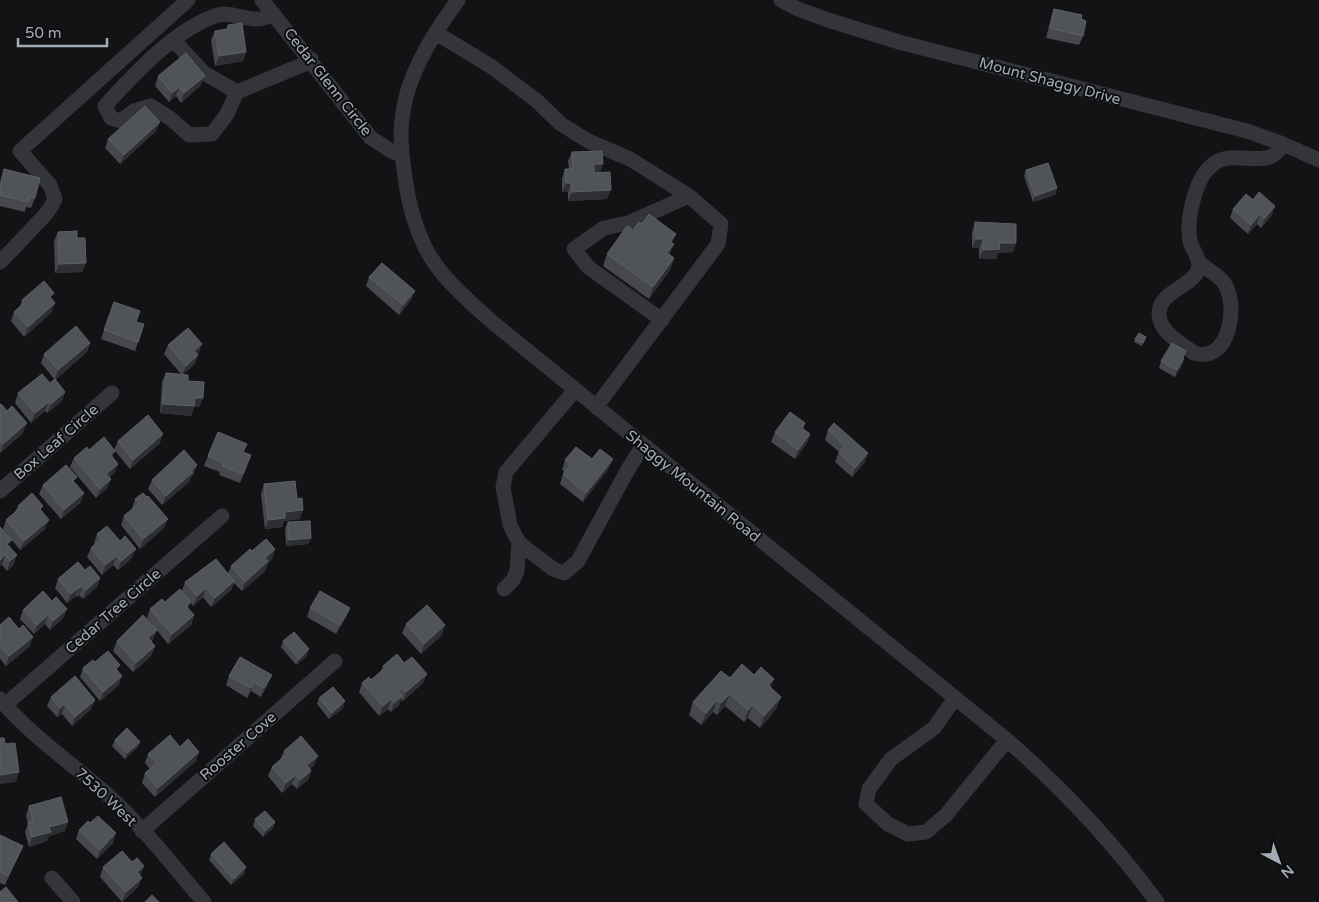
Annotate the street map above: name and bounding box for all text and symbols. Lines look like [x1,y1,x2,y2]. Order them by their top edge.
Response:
scale bar [18,15,106,47]
text: 50 m [25,24,62,42]
street label: Cedar Glenn Circle [280,24,376,140]
street label: Mount Shaggy Drive [977,53,1123,109]
street label: Box Leaf Circle [10,400,102,484]
street label: Shaggy Mountain Road [622,426,764,546]
street label: Cedar Tree Circle [62,565,164,657]
street label: Rooster Cove [196,708,280,784]
street label: 7530 West [72,764,141,830]
north arrow [1254,837,1304,887]
text: N [1277,861,1297,882]

